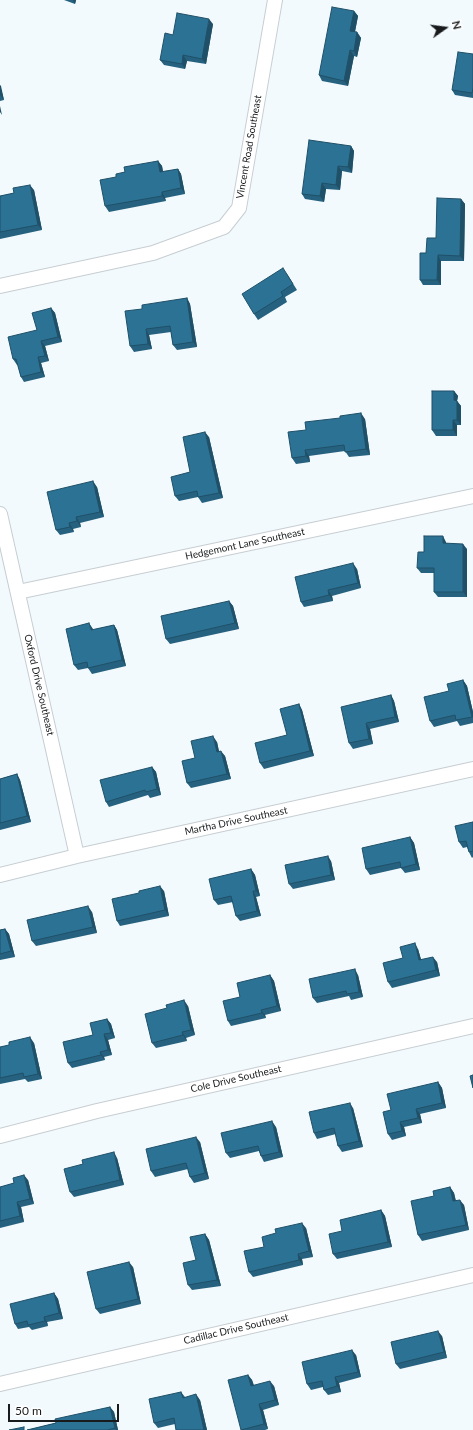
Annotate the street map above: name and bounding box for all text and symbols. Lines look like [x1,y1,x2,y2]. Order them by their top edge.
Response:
north arrow [425,8,465,48]
text: N [450,19,464,31]
street label: Vincent Road Southeast [234,94,264,200]
street label: Hedgemont Lane Southeast [184,525,306,563]
street label: Oxford Drive Southeast [21,633,57,737]
street label: Martha Drive Southeast [183,804,289,838]
street label: Cole Drive Southeast [189,1063,283,1095]
street label: Cadillac Drive Southeast [182,1311,290,1347]
scale bar [10,1396,121,1422]
text: 50 m [15,1403,42,1418]

